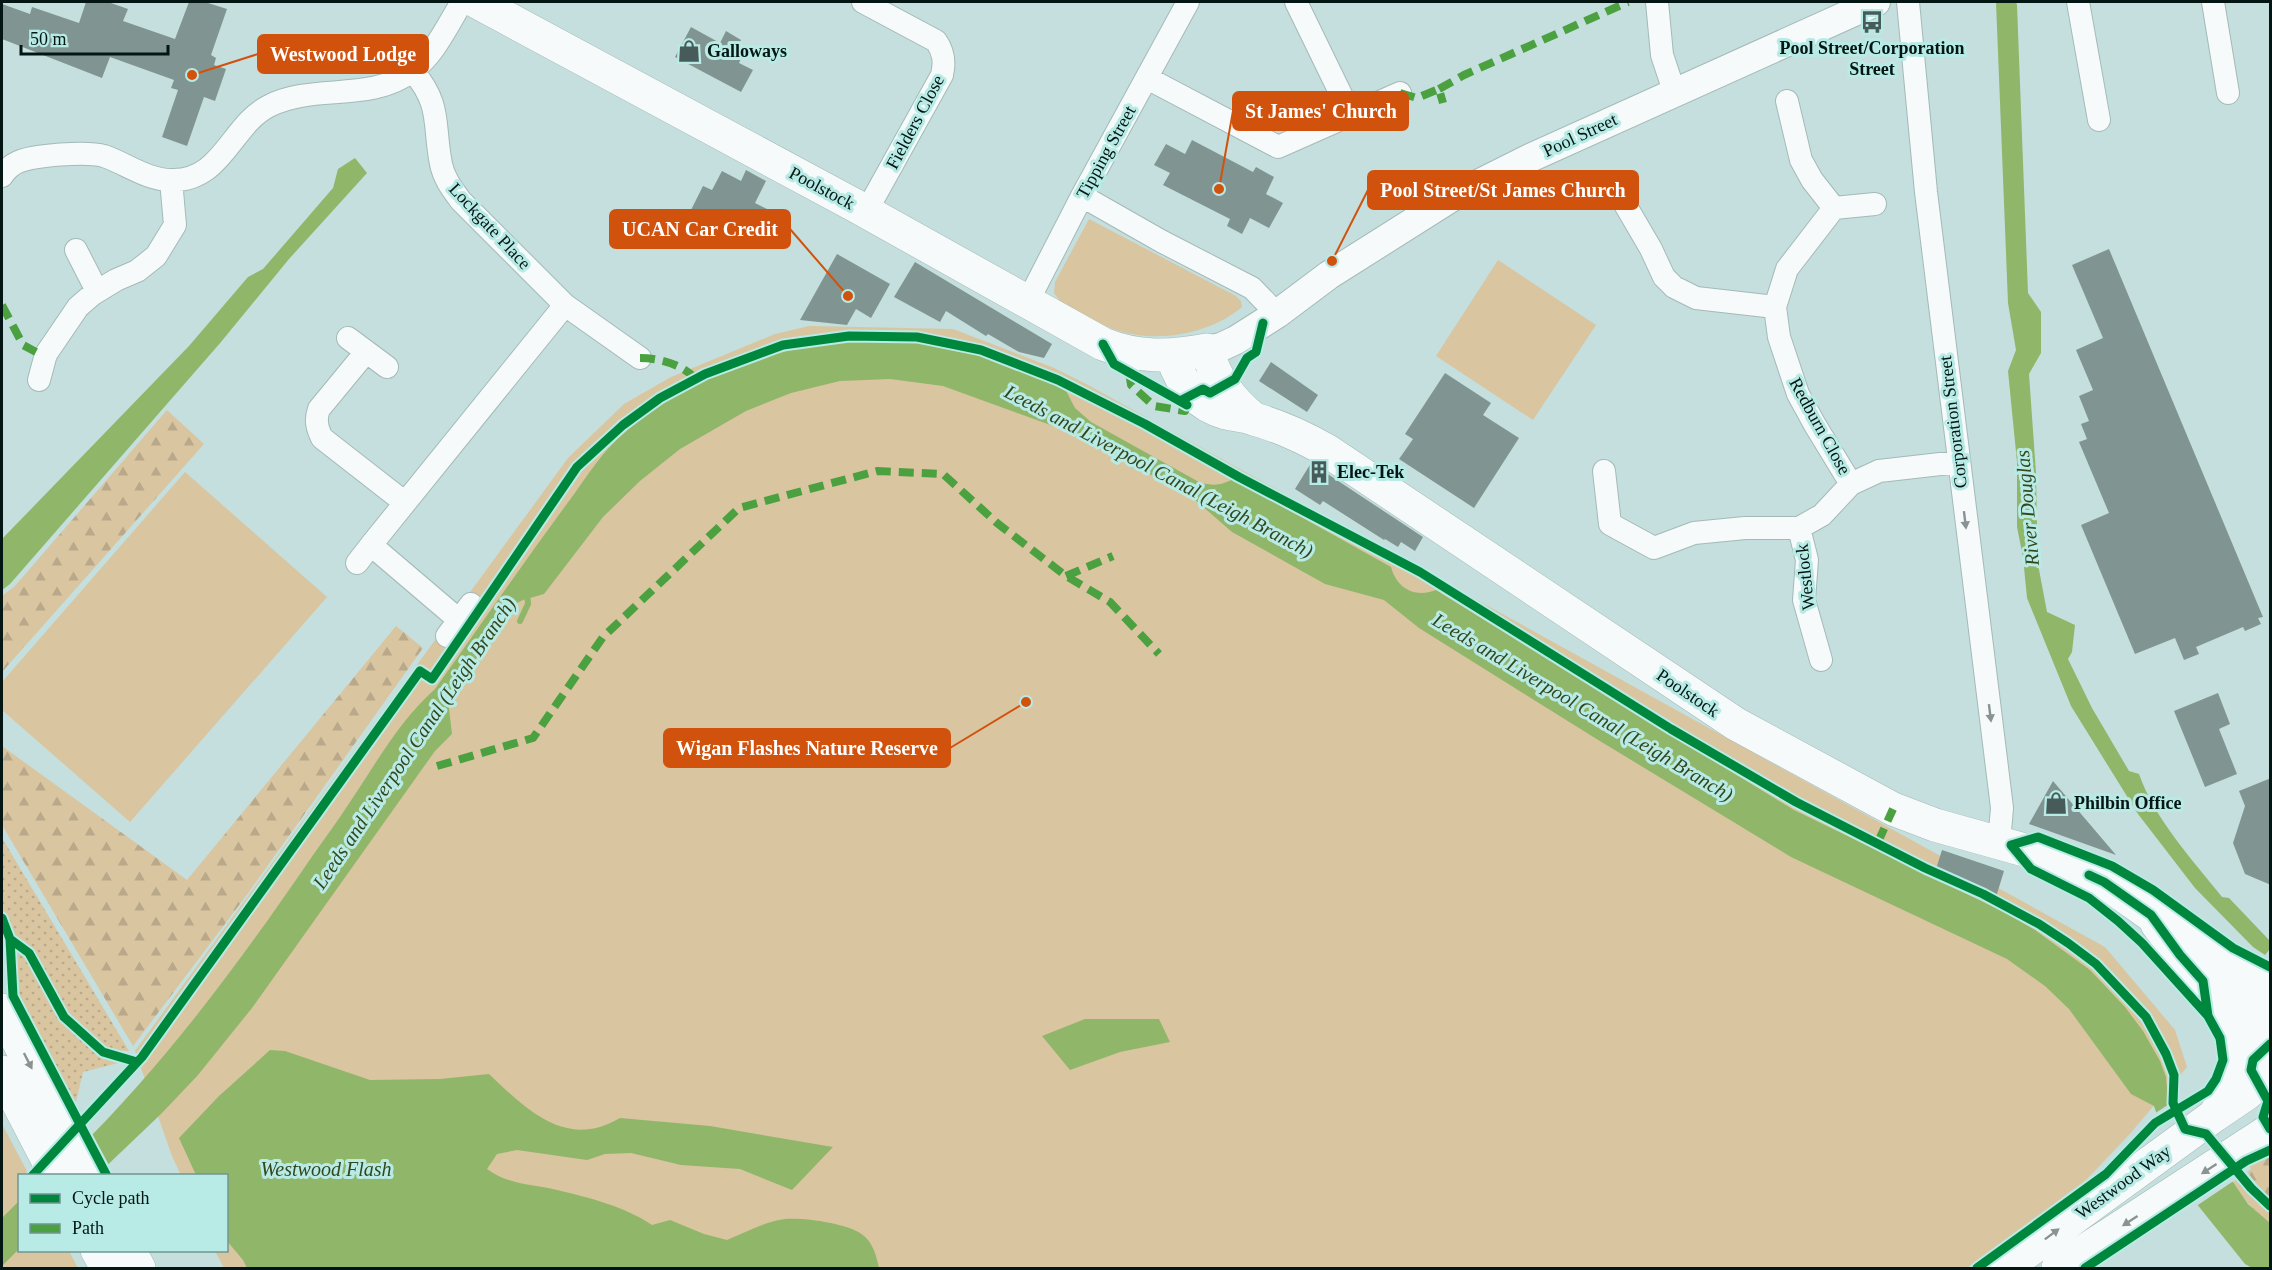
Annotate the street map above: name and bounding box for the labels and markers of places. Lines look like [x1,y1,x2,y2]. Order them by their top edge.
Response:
bus stop icon: Pool Street/Corporation Street [1859,9,1885,35]
callout: Westwood Lodge [258,35,428,73]
shop icon: Galloways [676,38,702,64]
place label: Pool Street/Corporation Street [1779,38,1965,79]
place label: Galloways [707,41,787,61]
callout: St James' Church [1233,92,1408,130]
callout: Pool Street/St James Church [1368,171,1638,209]
callout: UCAN Car Credit [610,210,790,248]
building icon: Elec-Tek [1306,459,1332,485]
place label: Elec-Tek [1337,462,1404,482]
callout: Wigan Flashes Nature Reserve [664,729,950,767]
shop icon: Philbin Office [2043,790,2069,816]
place label: Philbin Office [2074,793,2182,813]

